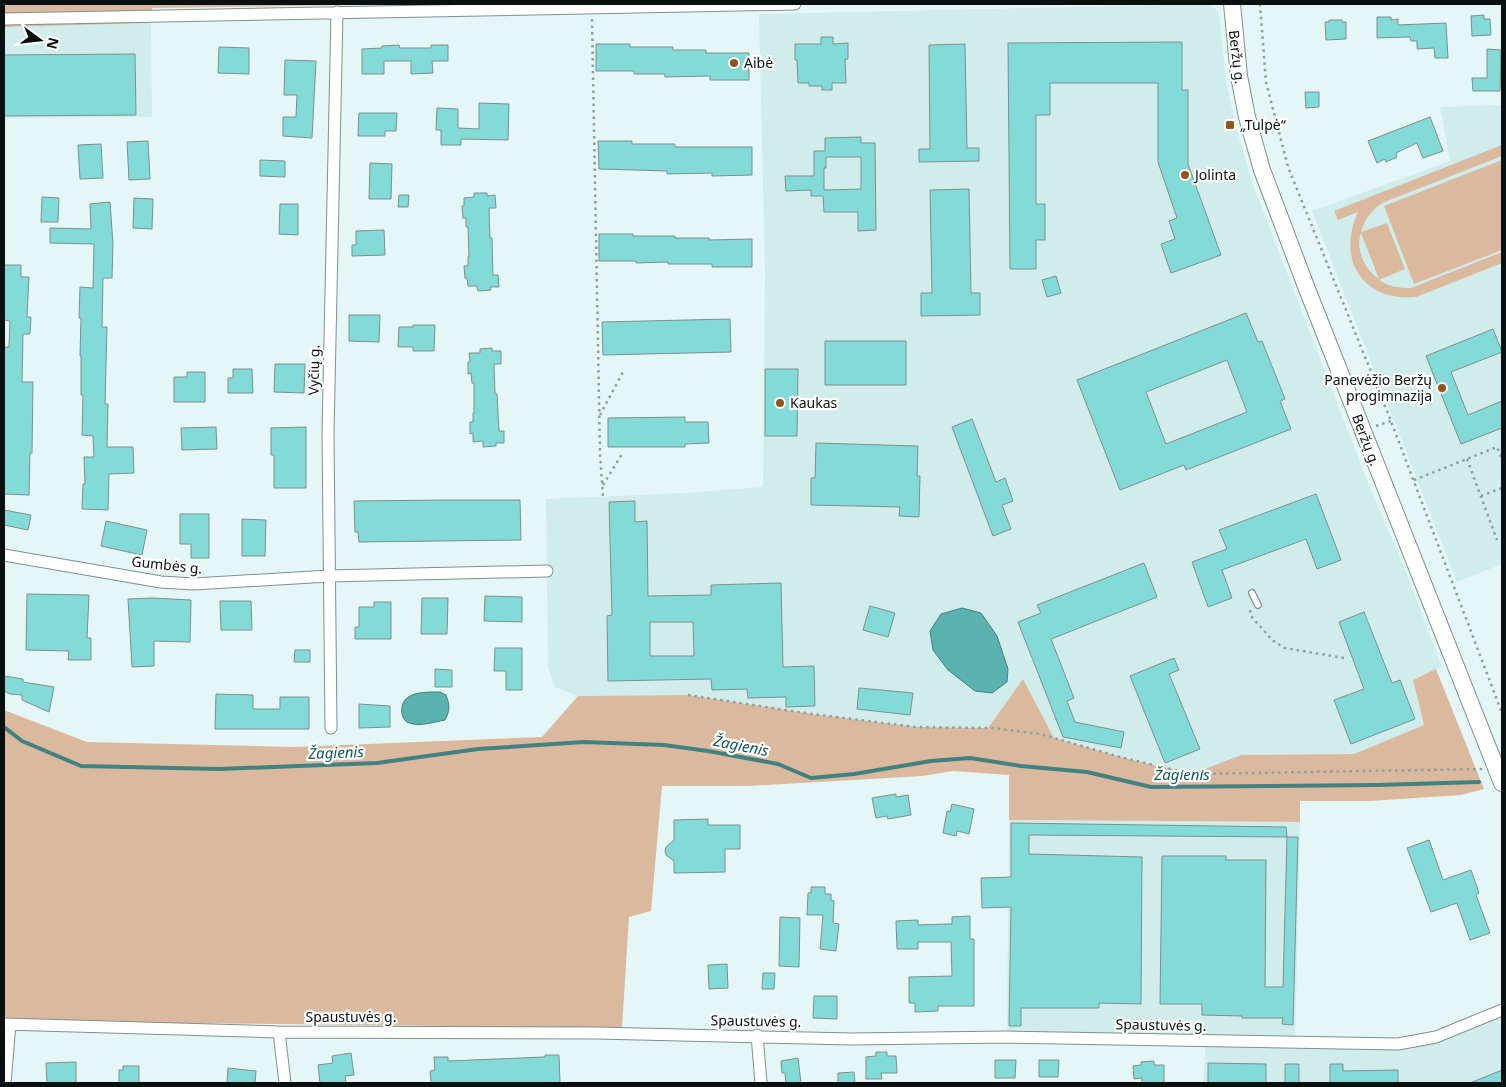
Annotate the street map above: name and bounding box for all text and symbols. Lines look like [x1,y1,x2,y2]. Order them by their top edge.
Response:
north arrow [15,15,65,65]
street label: Beržų g. [1225,29,1250,85]
text: N [42,36,64,51]
place label: Aibė [744,53,773,72]
marker: Aibė [728,57,740,69]
place label: „Tulpė“ [1240,115,1286,134]
marker: „Tulpė“ [1224,119,1236,131]
place label: Jolinta [1193,165,1236,184]
marker: Jolinta [1179,169,1191,181]
street label: Vyčių g. [304,345,323,395]
place label: Panevėžio Beržų progimnazija [1324,370,1432,405]
marker: Panevėžio Beržų progimnazija [1436,382,1448,394]
place label: Kaukas [790,393,838,412]
marker: Kaukas [774,397,786,409]
street label: Beržų g. [1348,411,1385,468]
street label: Gumbės g. [131,551,203,578]
water label: Žagienis [711,730,771,760]
water label: Žagienis [307,741,365,763]
water label: Žagienis [1153,764,1210,784]
street label: Spaustuvės g. [306,1007,396,1026]
street label: Spaustuvės g. [710,1010,802,1031]
street label: Spaustuvės g. [1115,1014,1207,1035]

